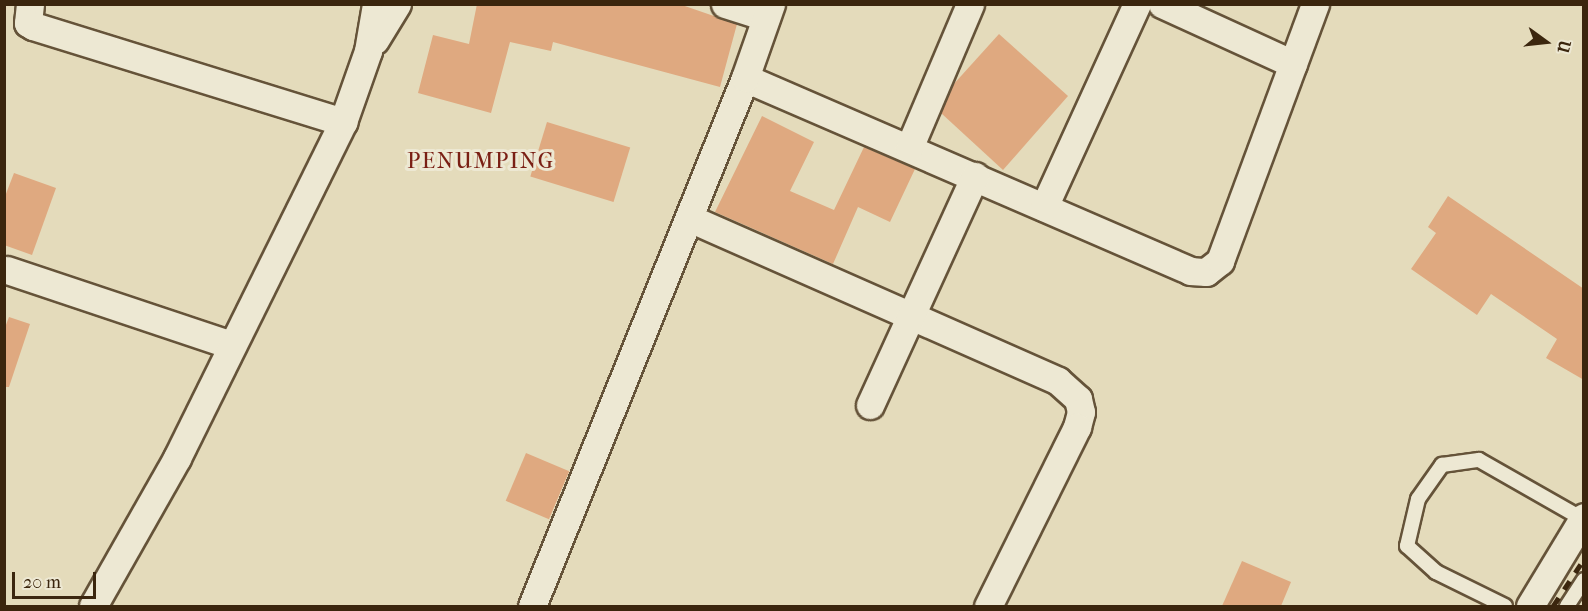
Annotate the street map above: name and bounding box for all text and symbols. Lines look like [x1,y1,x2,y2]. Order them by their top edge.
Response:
north arrow [1516,12,1576,72]
text: U [1553,38,1575,55]
district label: PENUMPING [407,149,555,175]
scale bar [15,560,99,598]
text: 20 m [23,572,61,593]

